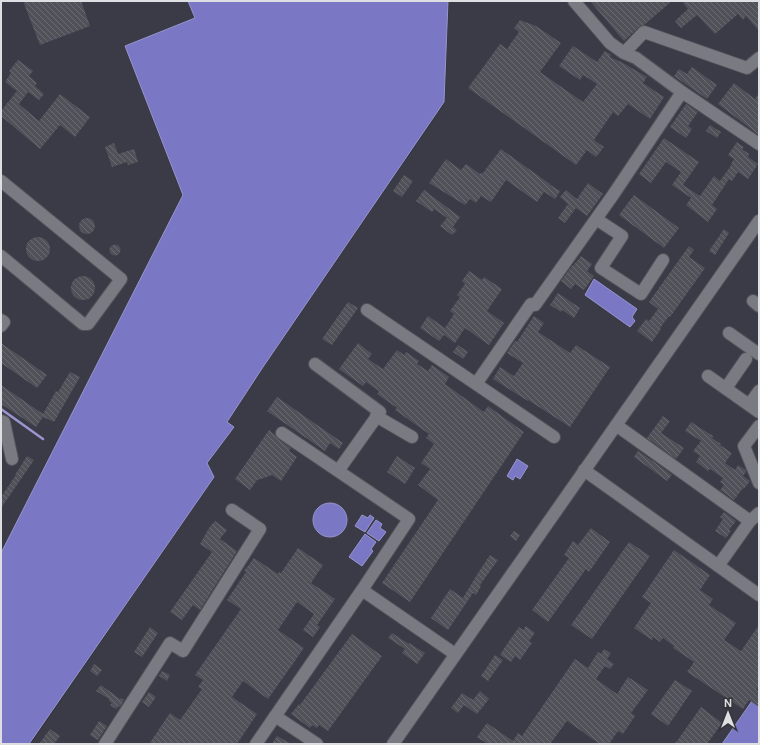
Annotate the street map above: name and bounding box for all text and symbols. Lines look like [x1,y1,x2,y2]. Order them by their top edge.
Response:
north arrow [708,693,748,733]
text: N [724,696,732,710]

